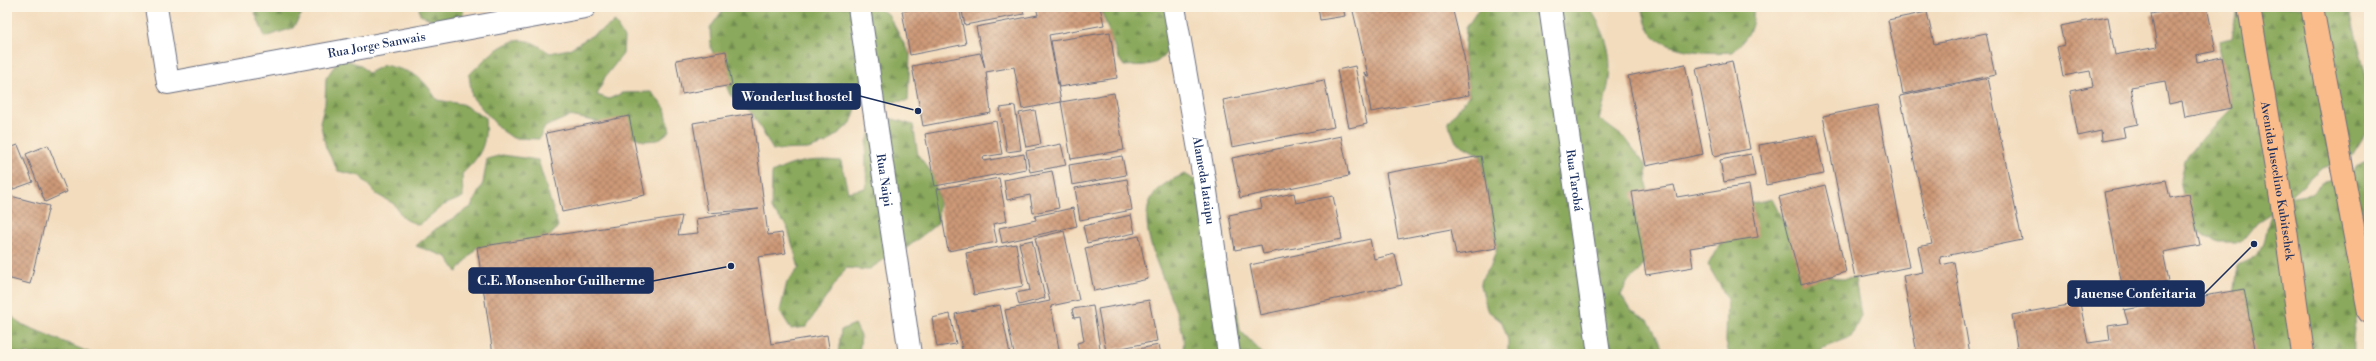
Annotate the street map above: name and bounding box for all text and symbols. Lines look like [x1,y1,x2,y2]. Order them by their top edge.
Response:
street label: Rua Jorge Sanwais [327,29,427,62]
callout: Wonderlust hostel [733,84,860,109]
text: Wonderlust hostel [740,89,853,105]
street label: Avenida Juscelino Kubitschek [2257,99,2297,262]
street label: Alameda Iataipu [1189,134,1218,226]
street label: Rua Tarobá [1562,148,1586,213]
street label: Rua Naipi [873,153,895,208]
callout: C.E. Monsenhor Guilherme [469,268,653,293]
text: C.E. Monsenhor Guilherme [477,273,645,289]
callout: Jauense Confeitaria [2068,281,2204,306]
text: Jauense Confeitaria [2074,286,2197,302]

